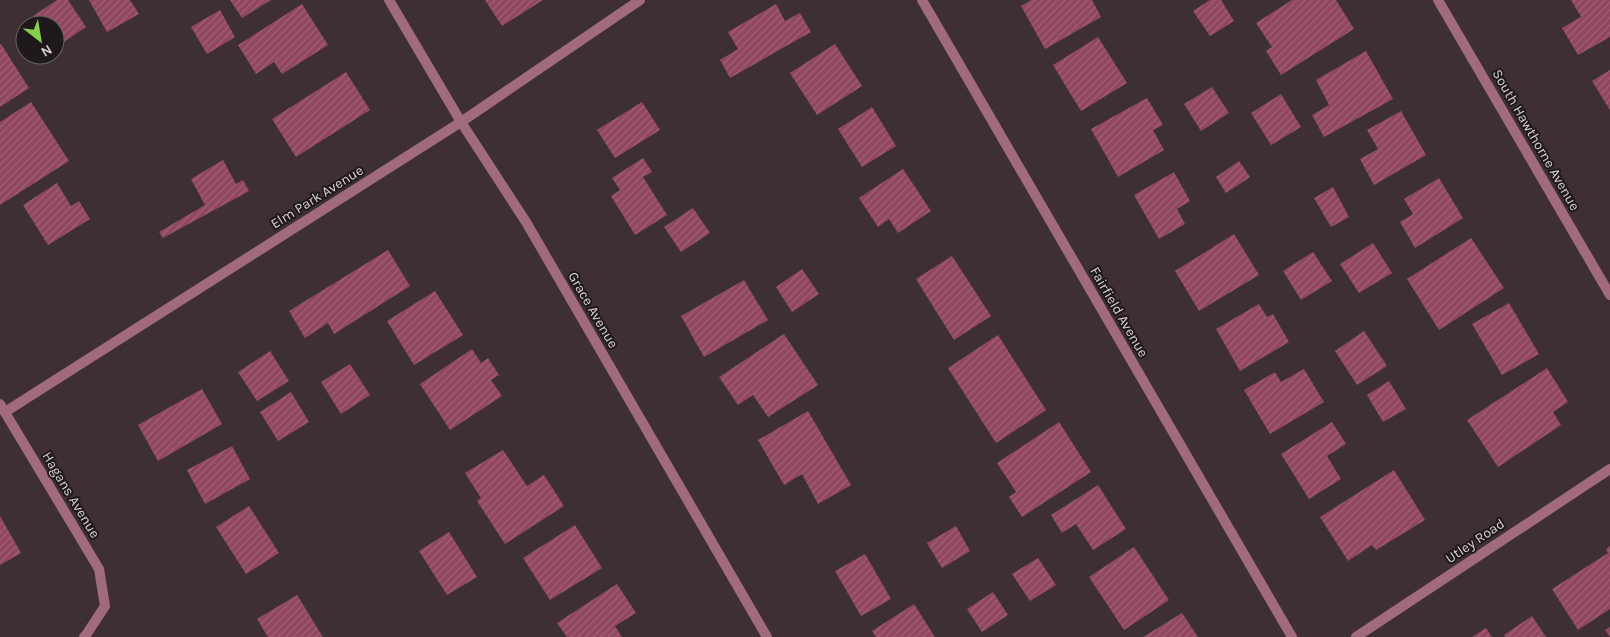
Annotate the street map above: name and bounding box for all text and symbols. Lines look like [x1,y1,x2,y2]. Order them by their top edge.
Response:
north arrow [15,15,65,65]
text: N [38,41,55,61]
street label: South Hawthorne Avenue [1489,66,1583,214]
street label: Elm Park Avenue [268,162,366,232]
street label: Fairfield Avenue [1086,264,1152,360]
street label: Grace Avenue [564,269,622,351]
street label: Hagans Avenue [39,449,103,541]
street label: Utley Road [1442,515,1508,567]

